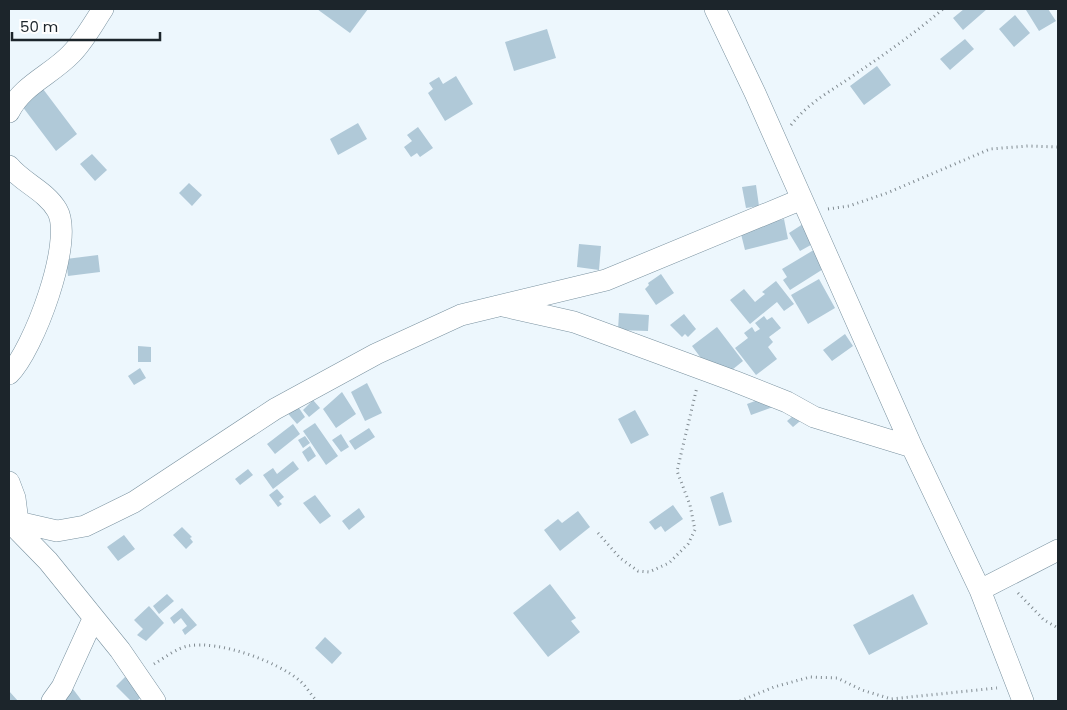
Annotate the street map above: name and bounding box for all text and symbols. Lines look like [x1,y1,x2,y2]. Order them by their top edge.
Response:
scale bar [12,10,160,42]
text: 50 m [20,16,58,37]

